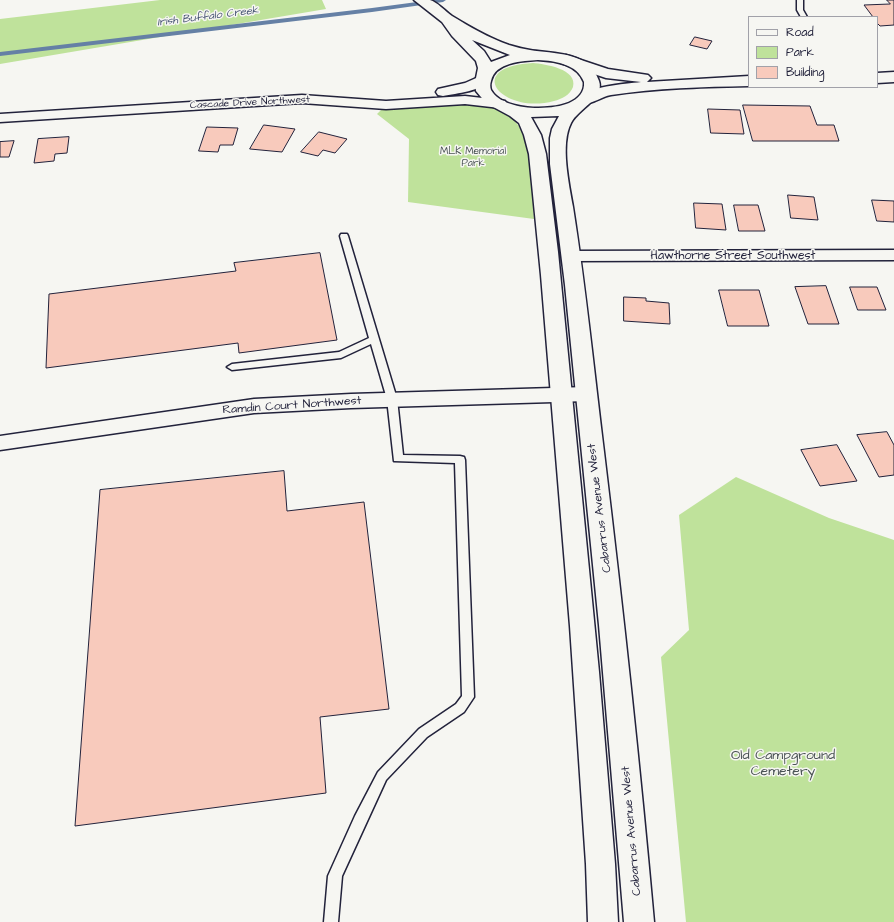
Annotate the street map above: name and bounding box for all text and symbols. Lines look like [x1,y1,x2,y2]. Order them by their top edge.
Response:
water label: Irish Buffalo Creek [157,4,259,30]
legend [748,16,878,88]
text: Road [786,24,814,41]
text: Park [786,44,814,61]
text: Building [786,64,824,81]
street label: Cascade Drive Northwest [190,94,310,112]
park label: MLK Memorial Park [440,146,506,170]
street label: Hawthorne Street Southwest [651,249,815,263]
street label: Ramdin Court Northwest [222,394,362,418]
street label: Cabarrus Avenue West [585,443,615,573]
park label: Old Campground Cemetery [731,748,835,780]
street label: Cabarrus Avenue West [619,766,645,896]

